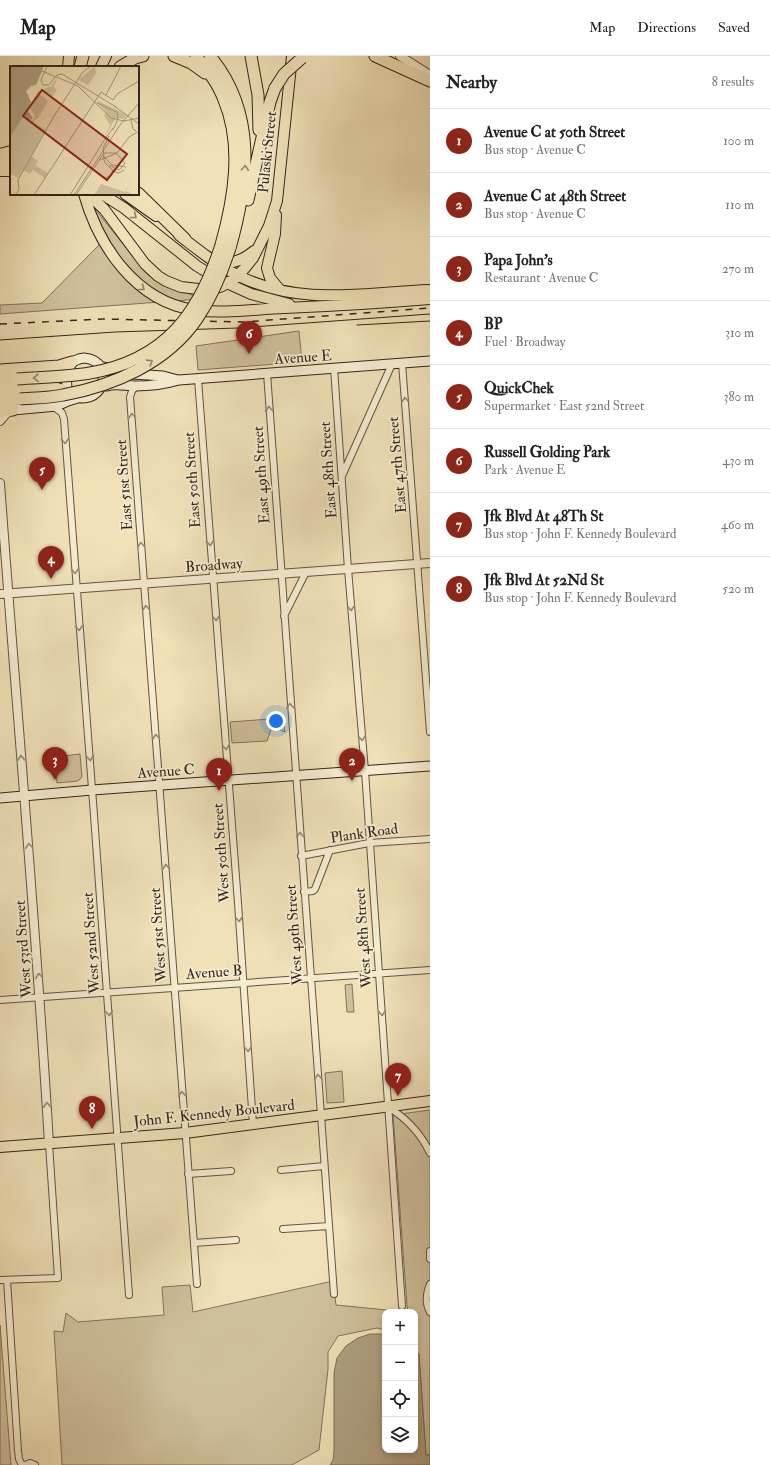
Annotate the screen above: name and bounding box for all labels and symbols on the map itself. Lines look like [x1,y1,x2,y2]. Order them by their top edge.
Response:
inset map [10,66,139,195]
street label: Pulaski Street [254,110,281,194]
one-way arrow [241,165,249,171]
one-way arrow [130,211,137,218]
one-way arrow [138,283,145,290]
pin: 6 [236,321,262,354]
street label: Avenue E [273,346,333,369]
one-way arrow [146,360,153,367]
one-way arrow [33,373,39,382]
one-way arrow [400,397,409,403]
one-way arrow [265,406,274,413]
one-way arrow [127,413,136,419]
street label: East 47th Street [384,416,411,514]
street label: East 48th Street [316,421,341,519]
street label: East 49th Street [249,425,274,524]
street label: East 50th Street [180,431,205,529]
one-way arrow [61,438,70,445]
street label: East 51st Street [112,439,137,531]
pin: 5 [29,457,55,490]
one-way arrow [205,540,214,546]
one-way arrow [137,542,146,548]
pin: 4 [38,546,64,579]
street label: Broadway [185,554,244,577]
one-way arrow [70,568,79,574]
one-way arrow [142,605,151,611]
one-way arrow [346,605,355,611]
one-way arrow [211,615,220,621]
one-way arrow [75,625,84,631]
one-way arrow [286,703,295,709]
your location [266,711,286,731]
one-way arrow [152,734,161,740]
one-way arrow [357,735,366,741]
one-way arrow [221,744,230,750]
pin: 3 [42,747,68,780]
pin: 2 [339,748,365,781]
one-way arrow [16,755,25,761]
one-way arrow [85,755,94,761]
pin: 1 [206,758,232,791]
street label: Avenue C [136,760,195,783]
street label: West 50th Street [209,803,235,904]
street label: Plank Road [329,819,400,848]
one-way arrow [295,832,304,838]
one-way arrow [24,843,33,849]
one-way arrow [161,864,170,870]
street label: West 49th Street [281,884,308,987]
street label: West 51st Street [146,887,171,984]
street label: West 48th Street [351,887,377,990]
street label: West 52nd Street [78,891,105,995]
street label: West 53rd Street [11,899,36,999]
one-way arrow [234,916,243,922]
street label: Avenue B [184,961,243,984]
one-way arrow [34,973,43,979]
one-way arrow [104,1010,113,1016]
one-way arrow [377,1010,386,1016]
one-way arrow [243,1046,252,1052]
pin: 7 [385,1063,411,1096]
one-way arrow [313,1074,322,1080]
one-way arrow [178,1091,187,1097]
pin: 8 [79,1096,105,1129]
street label: John F. Kennedy Boulevard [131,1096,296,1133]
one-way arrow [43,1102,51,1108]

